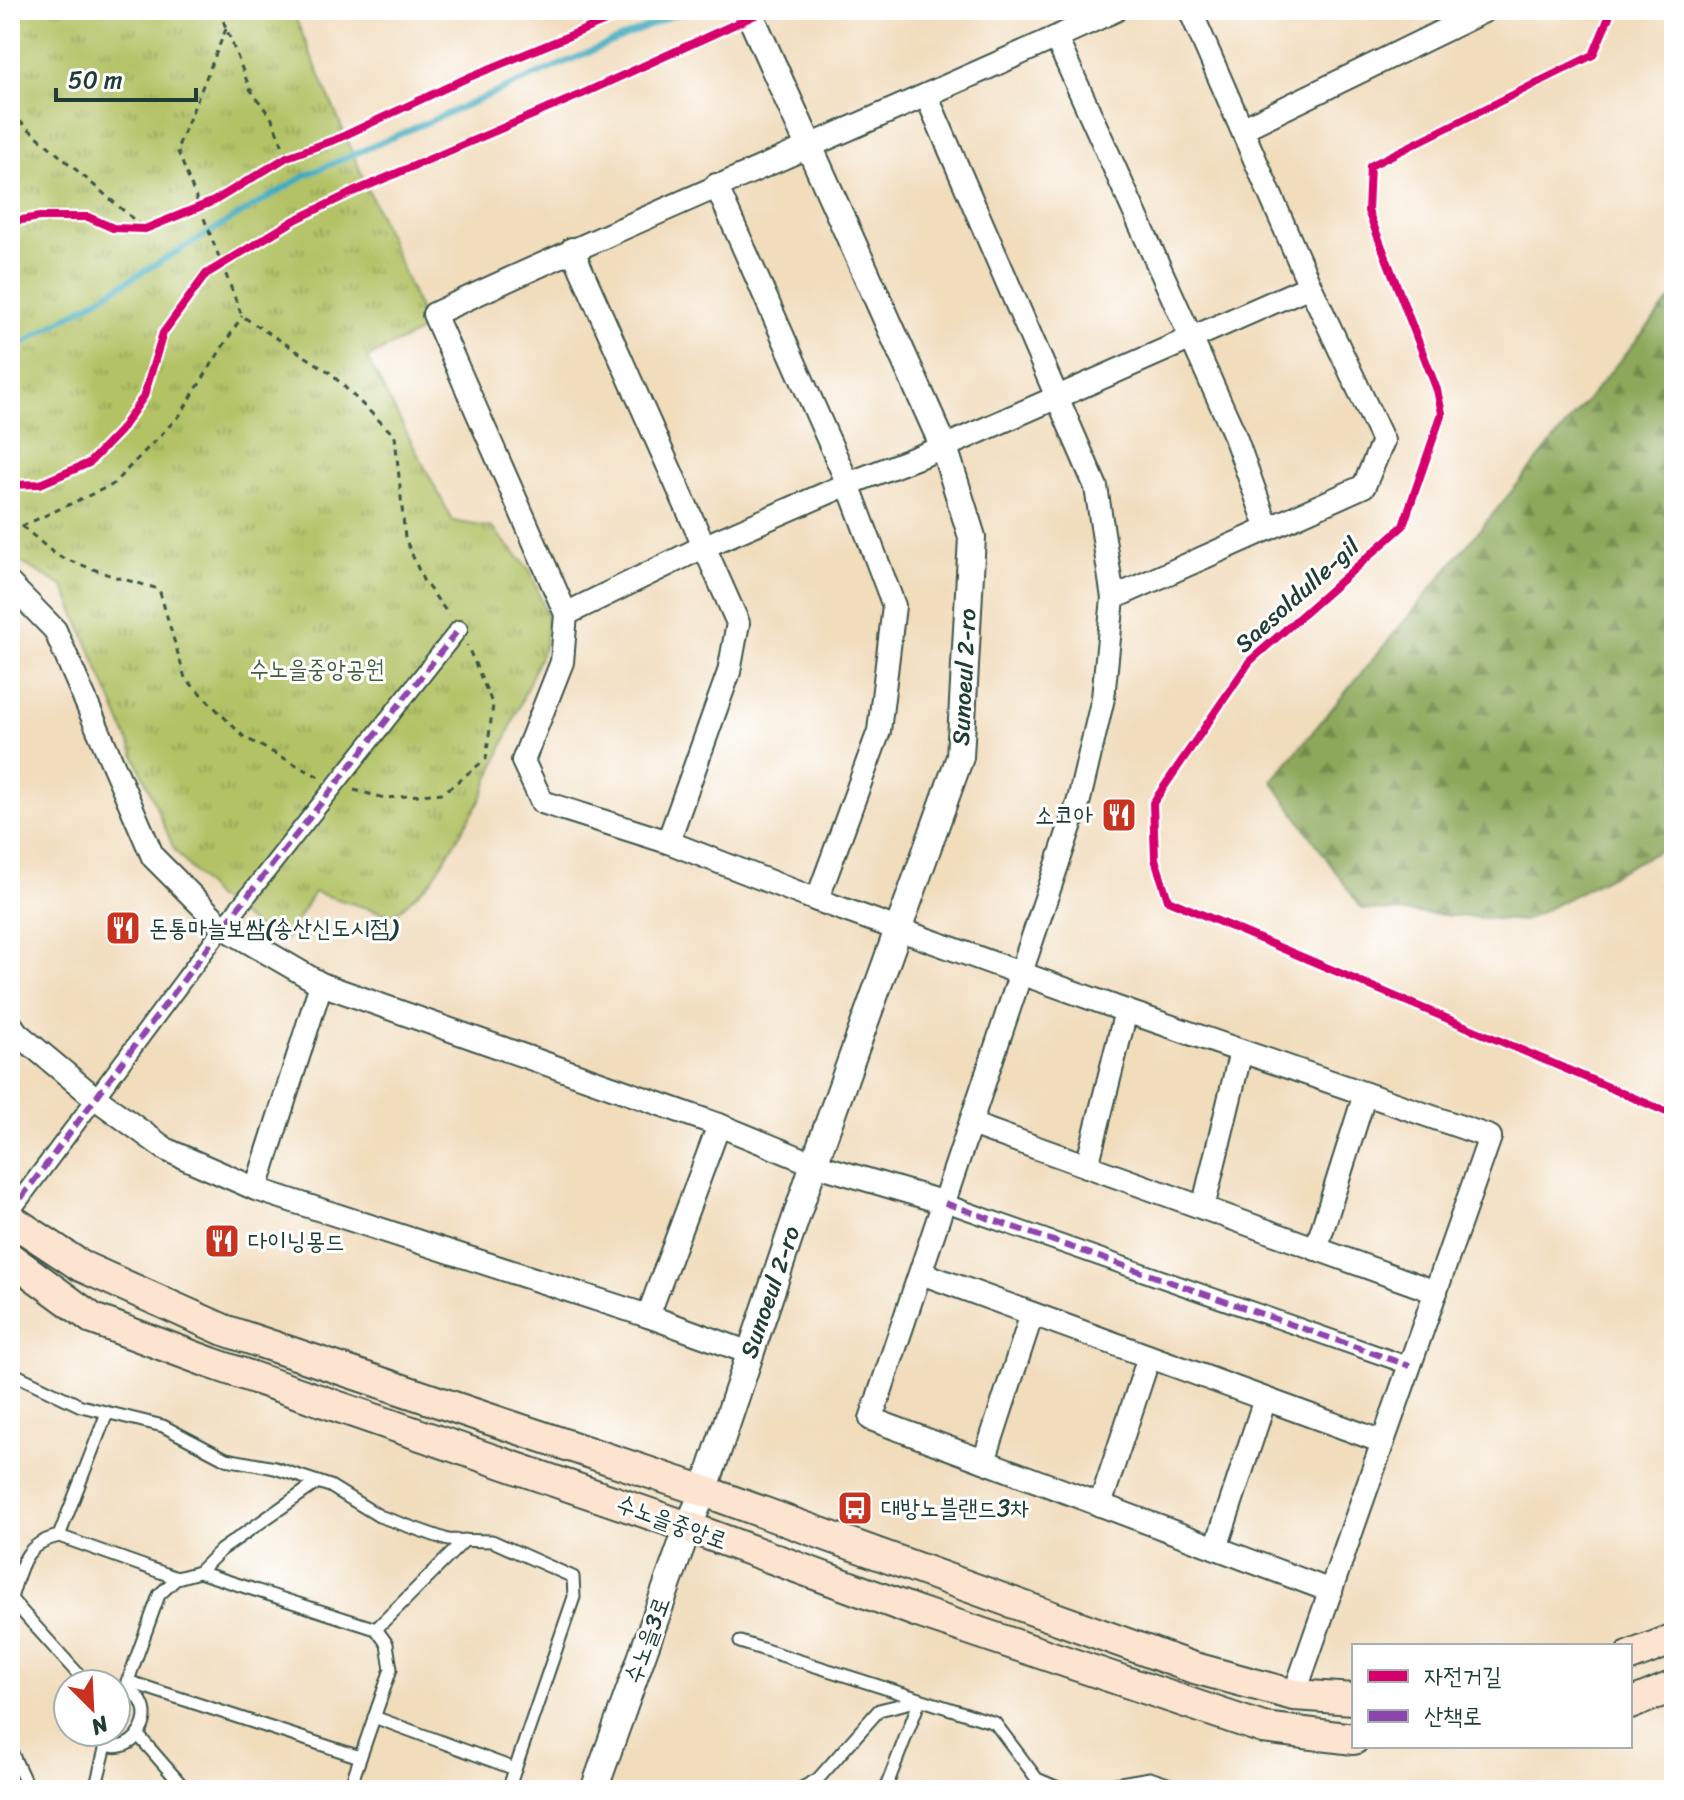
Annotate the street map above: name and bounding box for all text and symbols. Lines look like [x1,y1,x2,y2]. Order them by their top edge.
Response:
scale bar [56,52,196,102]
text: 50 m [68,59,123,101]
street label: Saesoldulle-gil [1224,526,1370,663]
street label: Sunoeul 2-ro [939,607,989,747]
park label: 수노을중앙공원 [249,648,385,690]
place label: 소코아 [1035,794,1093,836]
restaurant icon: 소코아 [1100,796,1138,834]
place label: 돈통마늘보쌈(송산신도시점) [149,907,399,949]
restaurant icon: 돈통마늘보쌈(송산신도시점) [104,909,142,947]
place label: 다이닝몽드 [248,1220,345,1262]
street label: Sunoeul 2-ro [728,1220,812,1364]
restaurant icon: 다이닝몽드 [203,1222,241,1260]
street label: 수노을중앙로 [610,1482,734,1562]
place label: 대방노블랜드3차 [881,1487,1029,1529]
bus stop icon: 대방노블랜드3차 [836,1489,874,1527]
street label: 수노을3로 [612,1590,682,1690]
legend [1352,1644,1632,1748]
text: 자전거길 [1424,1655,1501,1697]
north arrow [52,1668,132,1748]
text: 산책로 [1424,1695,1482,1737]
text: N [84,1704,116,1747]

